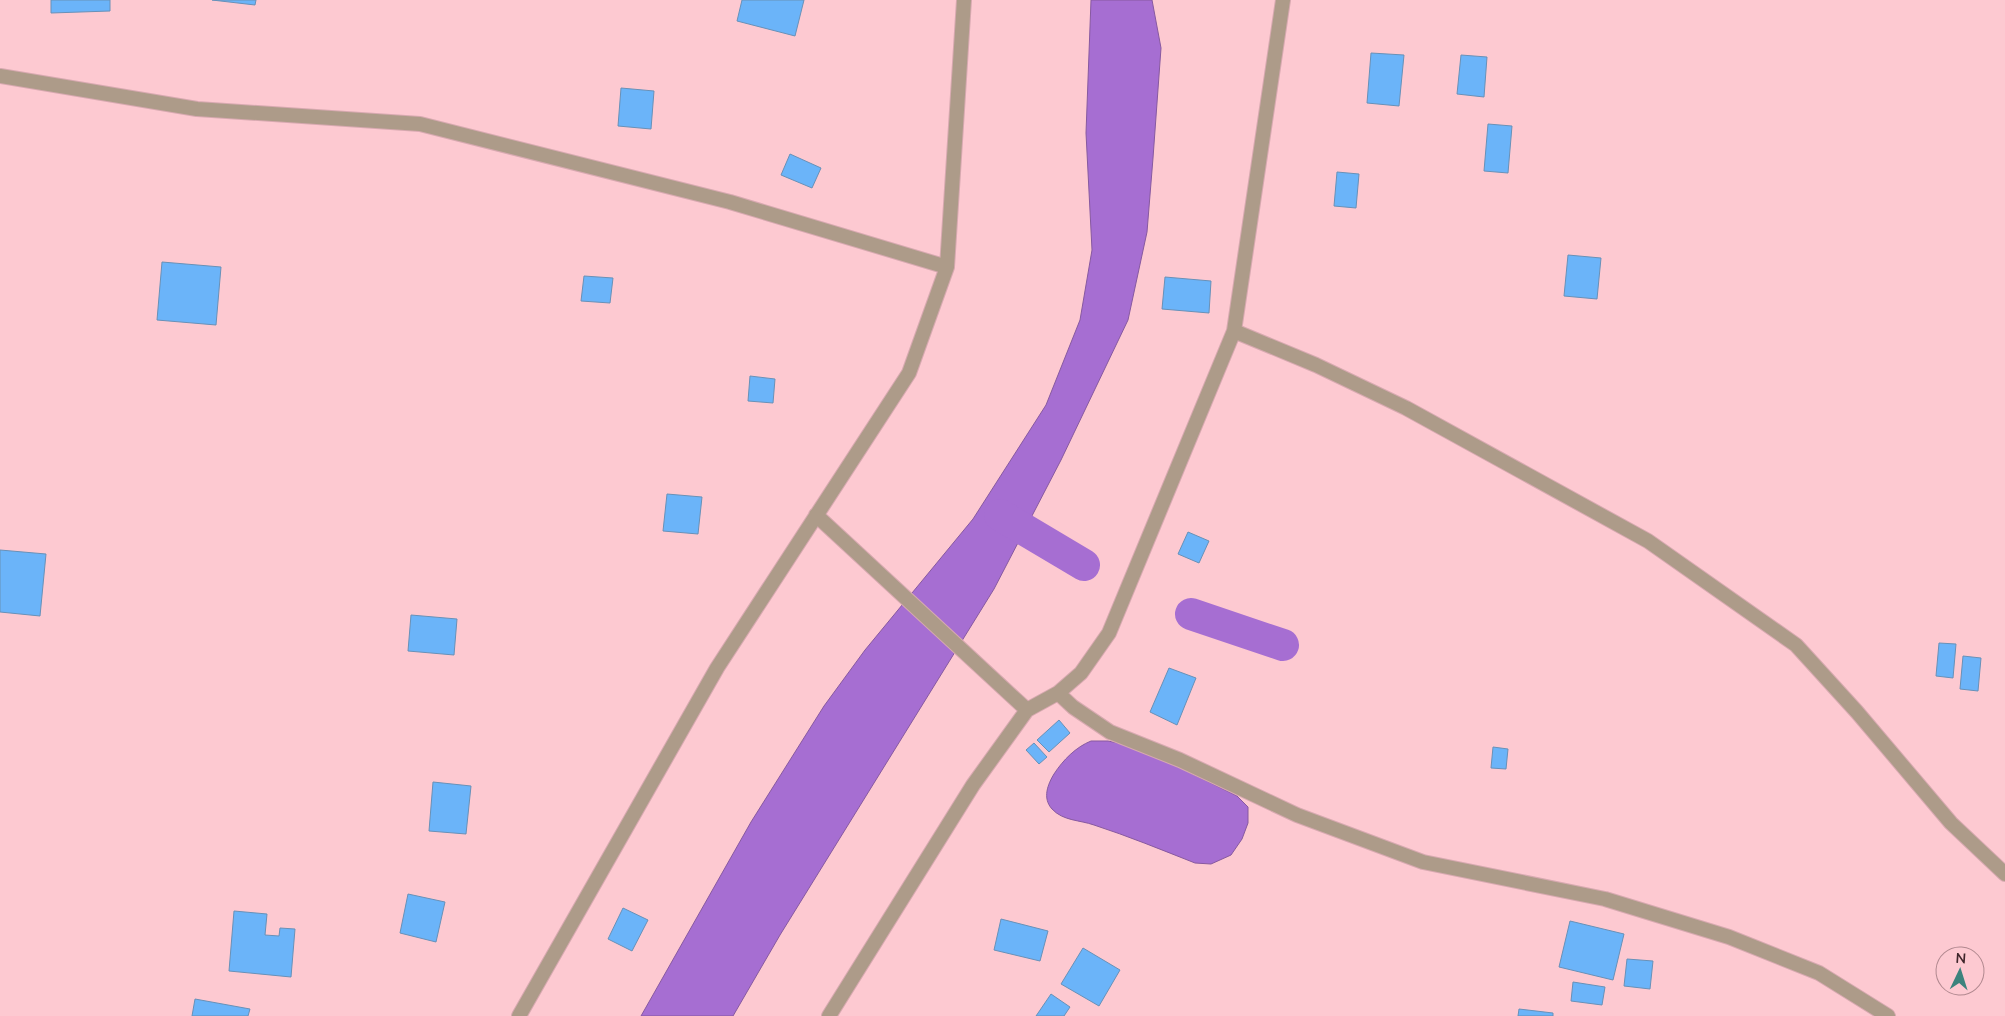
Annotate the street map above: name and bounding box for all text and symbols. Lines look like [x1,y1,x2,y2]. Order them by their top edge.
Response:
north arrow [1935,946,1985,996]
text: N [1955,949,1967,967]

